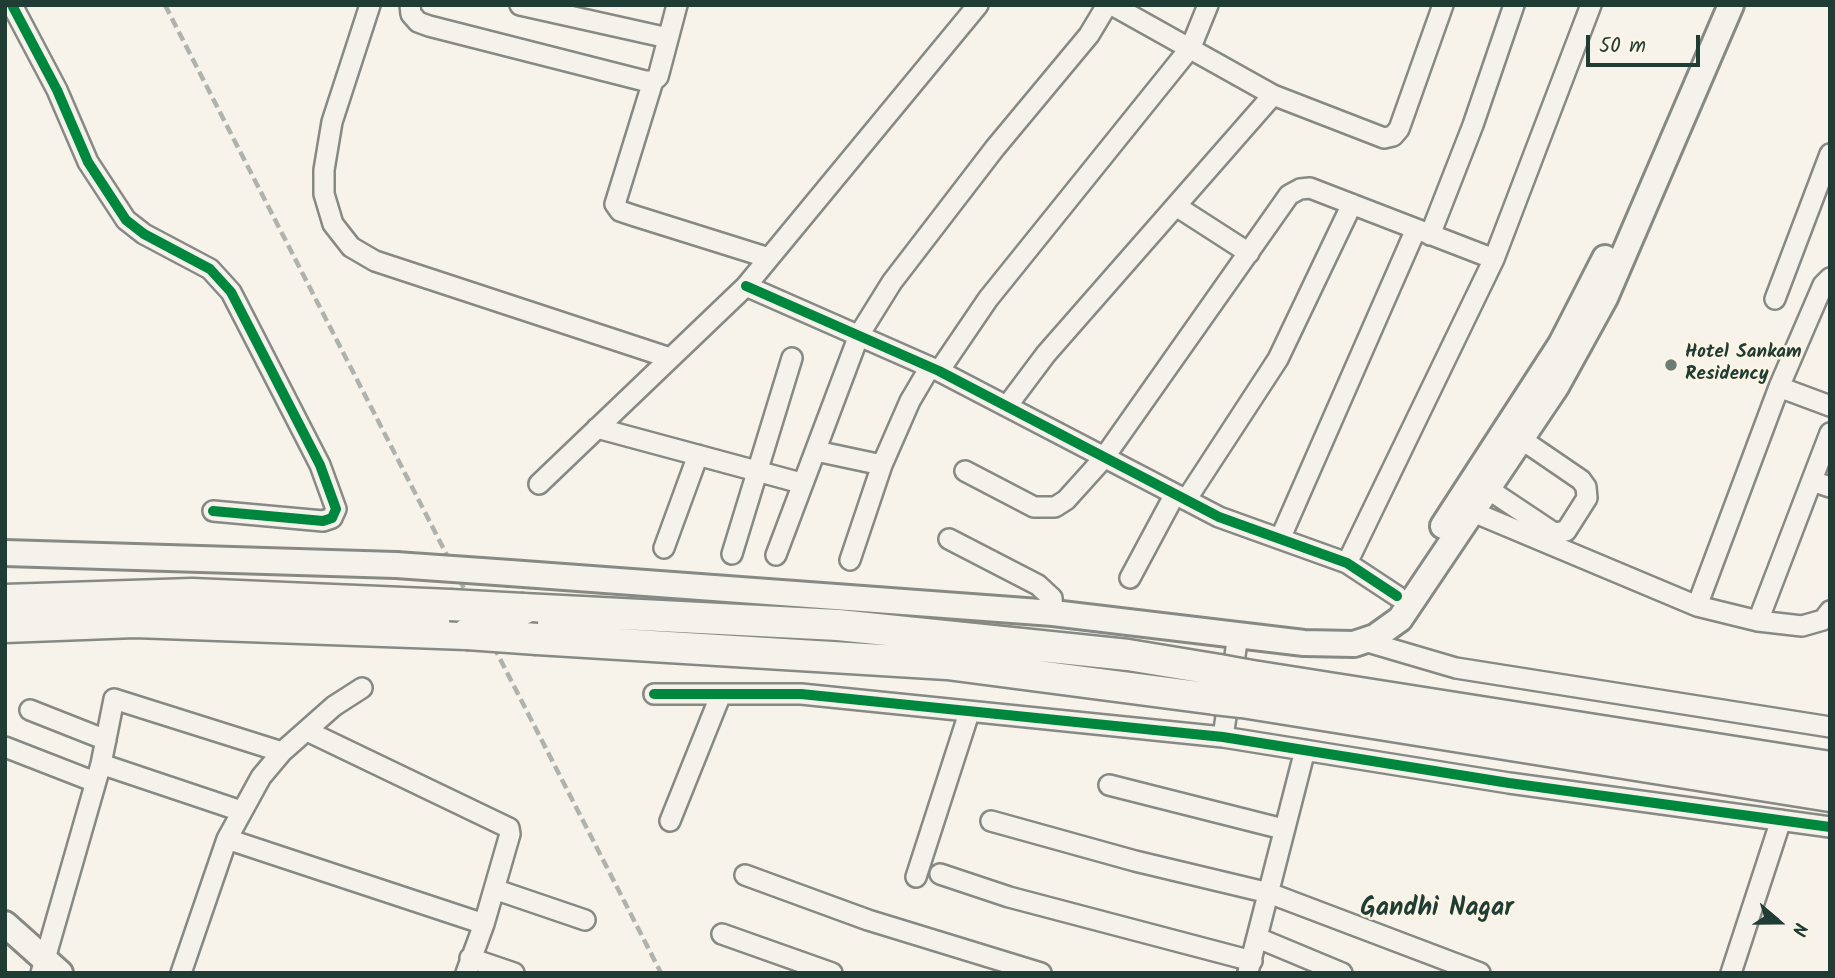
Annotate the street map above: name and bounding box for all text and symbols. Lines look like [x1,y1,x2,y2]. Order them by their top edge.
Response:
scale bar [1590,21,1704,65]
text: 50 m [1599,30,1646,63]
place label: Hotel Sankam Residency [1685,343,1802,387]
marker: Hotel Sankam Residency [1663,357,1679,373]
north arrow [1744,887,1814,957]
district label: Gandhi Nagar [1360,895,1514,927]
text: N [1783,918,1815,940]

